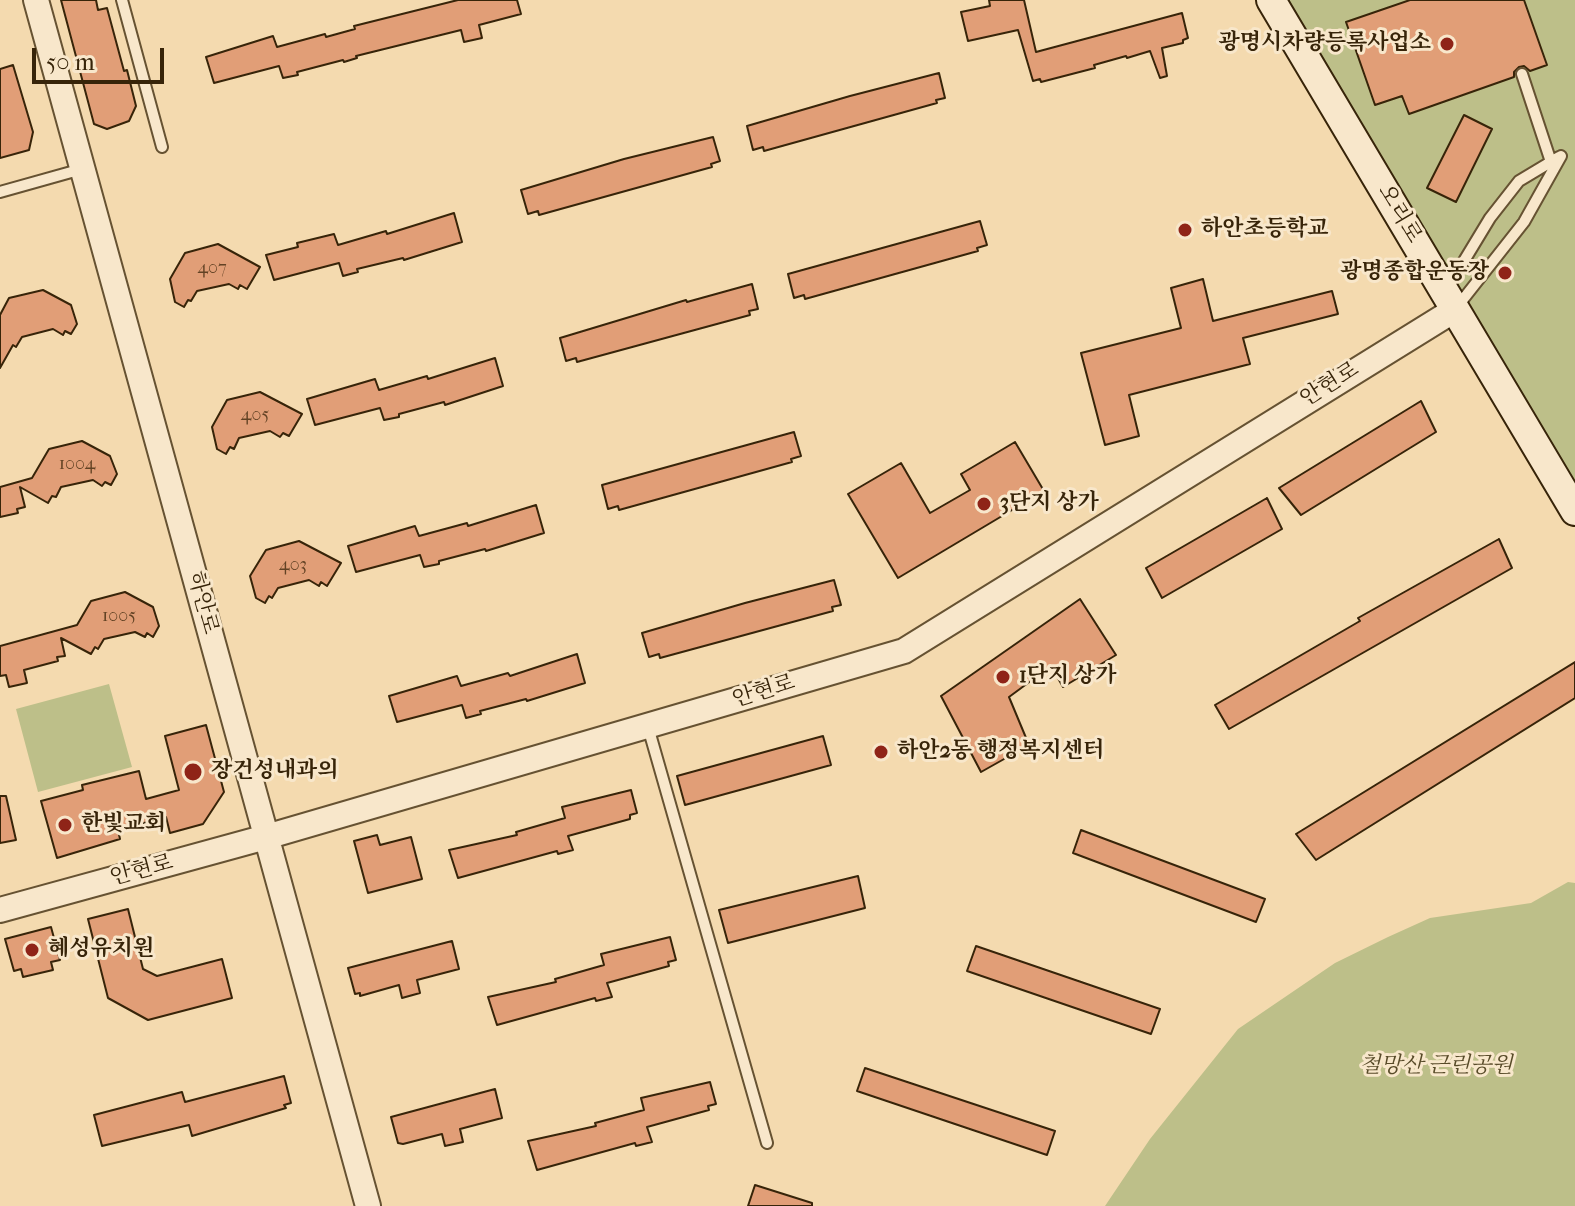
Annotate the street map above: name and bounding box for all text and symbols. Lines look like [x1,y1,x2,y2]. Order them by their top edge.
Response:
place label: 광명시차량등록사업소 [1218,31,1431,57]
scale bar [36,32,168,82]
marker: 광명시차량등록사업소 [1438,35,1456,53]
text: 50 m [46,48,95,76]
street label: 오리로 [1371,180,1427,248]
place label: 하안초등학교 [1201,217,1329,243]
marker: 하안초등학교 [1176,221,1194,239]
house number: 407 [197,258,227,280]
place label: 광명종합운동장 [1340,260,1489,286]
marker: 광명종합운동장 [1496,264,1514,282]
street label: 안현로 [1296,357,1364,413]
house number: 405 [241,405,269,427]
house number: 1004 [59,454,95,476]
place label: 3단지 상가 [1000,491,1099,517]
marker: 3단지 상가 [975,495,993,513]
house number: 403 [279,555,307,577]
street label: 하안로 [181,569,223,637]
house number: 1005 [102,606,136,628]
place label: 1단지 상가 [1019,664,1117,690]
marker: 1단지 상가 [994,668,1012,686]
street label: 안현로 [730,670,798,714]
place label: 하안2동 행정복지센터 [897,739,1104,765]
marker: 하안2동 행정복지센터 [872,743,890,761]
place label: 장건성내과의 [211,759,339,785]
marker: 장건성내과의 [182,761,204,783]
place label: 한빛교회 [81,812,166,838]
marker: 한빛교회 [56,816,74,834]
street label: 안현로 [108,850,176,892]
place label: 혜성유치원 [48,937,154,963]
marker: 혜성유치원 [23,941,41,959]
park label: 철망산 근린공원 [1359,1054,1513,1080]

